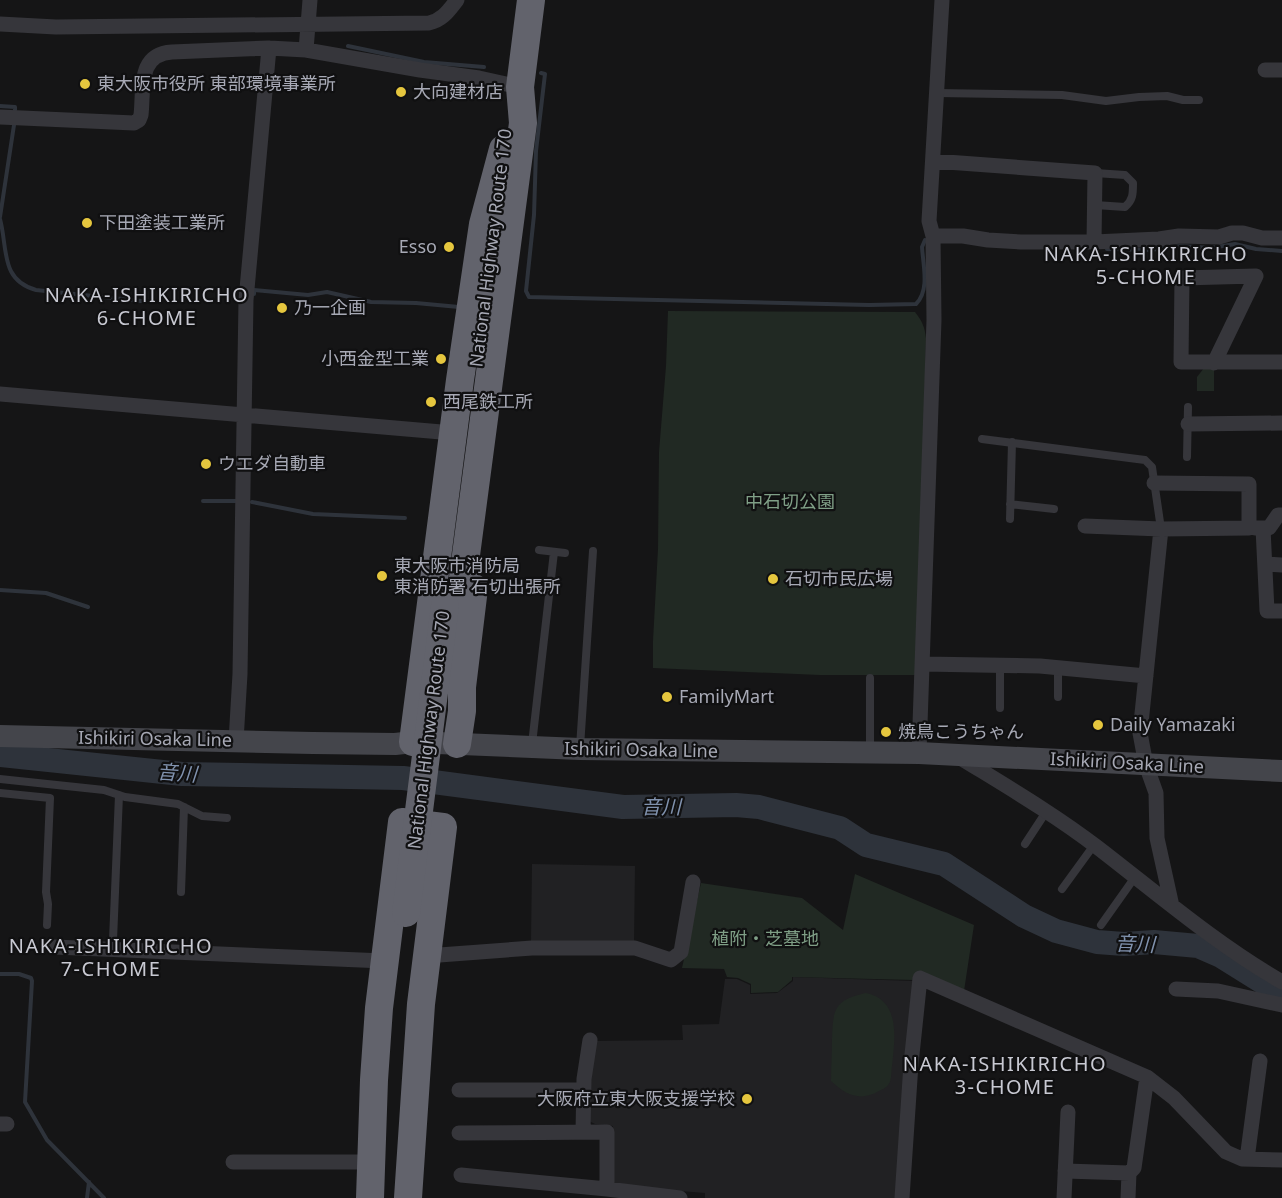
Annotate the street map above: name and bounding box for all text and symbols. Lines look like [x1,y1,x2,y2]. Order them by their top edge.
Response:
place label: 東大阪市役所 東部環境事業所 [97,71,336,95]
marker: 東大阪市役所 東部環境事業所 [78,77,92,91]
place label: 大向建材店 [413,79,503,103]
marker: 大向建材店 [394,85,408,99]
street label: National Highway Route 170 [463,127,517,368]
place label: 下田塗装工業所 [99,210,225,234]
marker: 下田塗装工業所 [80,216,94,230]
place label: Esso [399,234,437,258]
marker: Esso [442,240,456,254]
district label: NAKA-ISHIKIRICHO 5-CHOME [1044,240,1248,290]
district label: NAKA-ISHIKIRICHO 6-CHOME [45,281,249,331]
place label: 乃一企画 [294,295,366,319]
marker: 乃一企画 [275,301,289,315]
place label: 小西金型工業 [321,346,429,370]
marker: 小西金型工業 [434,352,448,366]
place label: 西尾鉄工所 [443,389,533,413]
marker: 西尾鉄工所 [424,395,438,409]
place label: ウエダ自動車 [218,451,326,475]
marker: ウエダ自動車 [199,457,213,471]
park label: 中石切公園 [745,489,835,513]
place label: 東大阪市消防局 東消防署 石切出張所 [394,553,561,598]
place label: 石切市民広場 [785,566,893,590]
marker: 東大阪市消防局 東消防署 石切出張所 [375,569,389,583]
marker: 石切市民広場 [766,572,780,586]
street label: National Highway Route 170 [401,609,455,850]
place label: FamilyMart [679,684,775,708]
marker: FamilyMart [660,690,674,704]
place label: Daily Yamazaki [1110,712,1236,736]
marker: Daily Yamazaki [1091,718,1105,732]
place label: 焼鳥こうちゃん [898,719,1024,743]
street label: Ishikiri Osaka Line [78,725,232,751]
marker: 焼鳥こうちゃん [879,725,893,739]
street label: Ishikiri Osaka Line [564,736,718,762]
street label: Ishikiri Osaka Line [1050,746,1205,778]
water label: 音川 [156,758,200,788]
water label: 音川 [641,793,683,820]
park label: 植附・芝墓地 [711,926,819,950]
water label: 音川 [1115,929,1157,958]
district label: NAKA-ISHIKIRICHO 7-CHOME [9,932,213,982]
district label: NAKA-ISHIKIRICHO 3-CHOME [903,1050,1107,1100]
place label: 大阪府立東大阪支援学校 [537,1086,735,1110]
marker: 大阪府立東大阪支援学校 [740,1092,754,1106]

